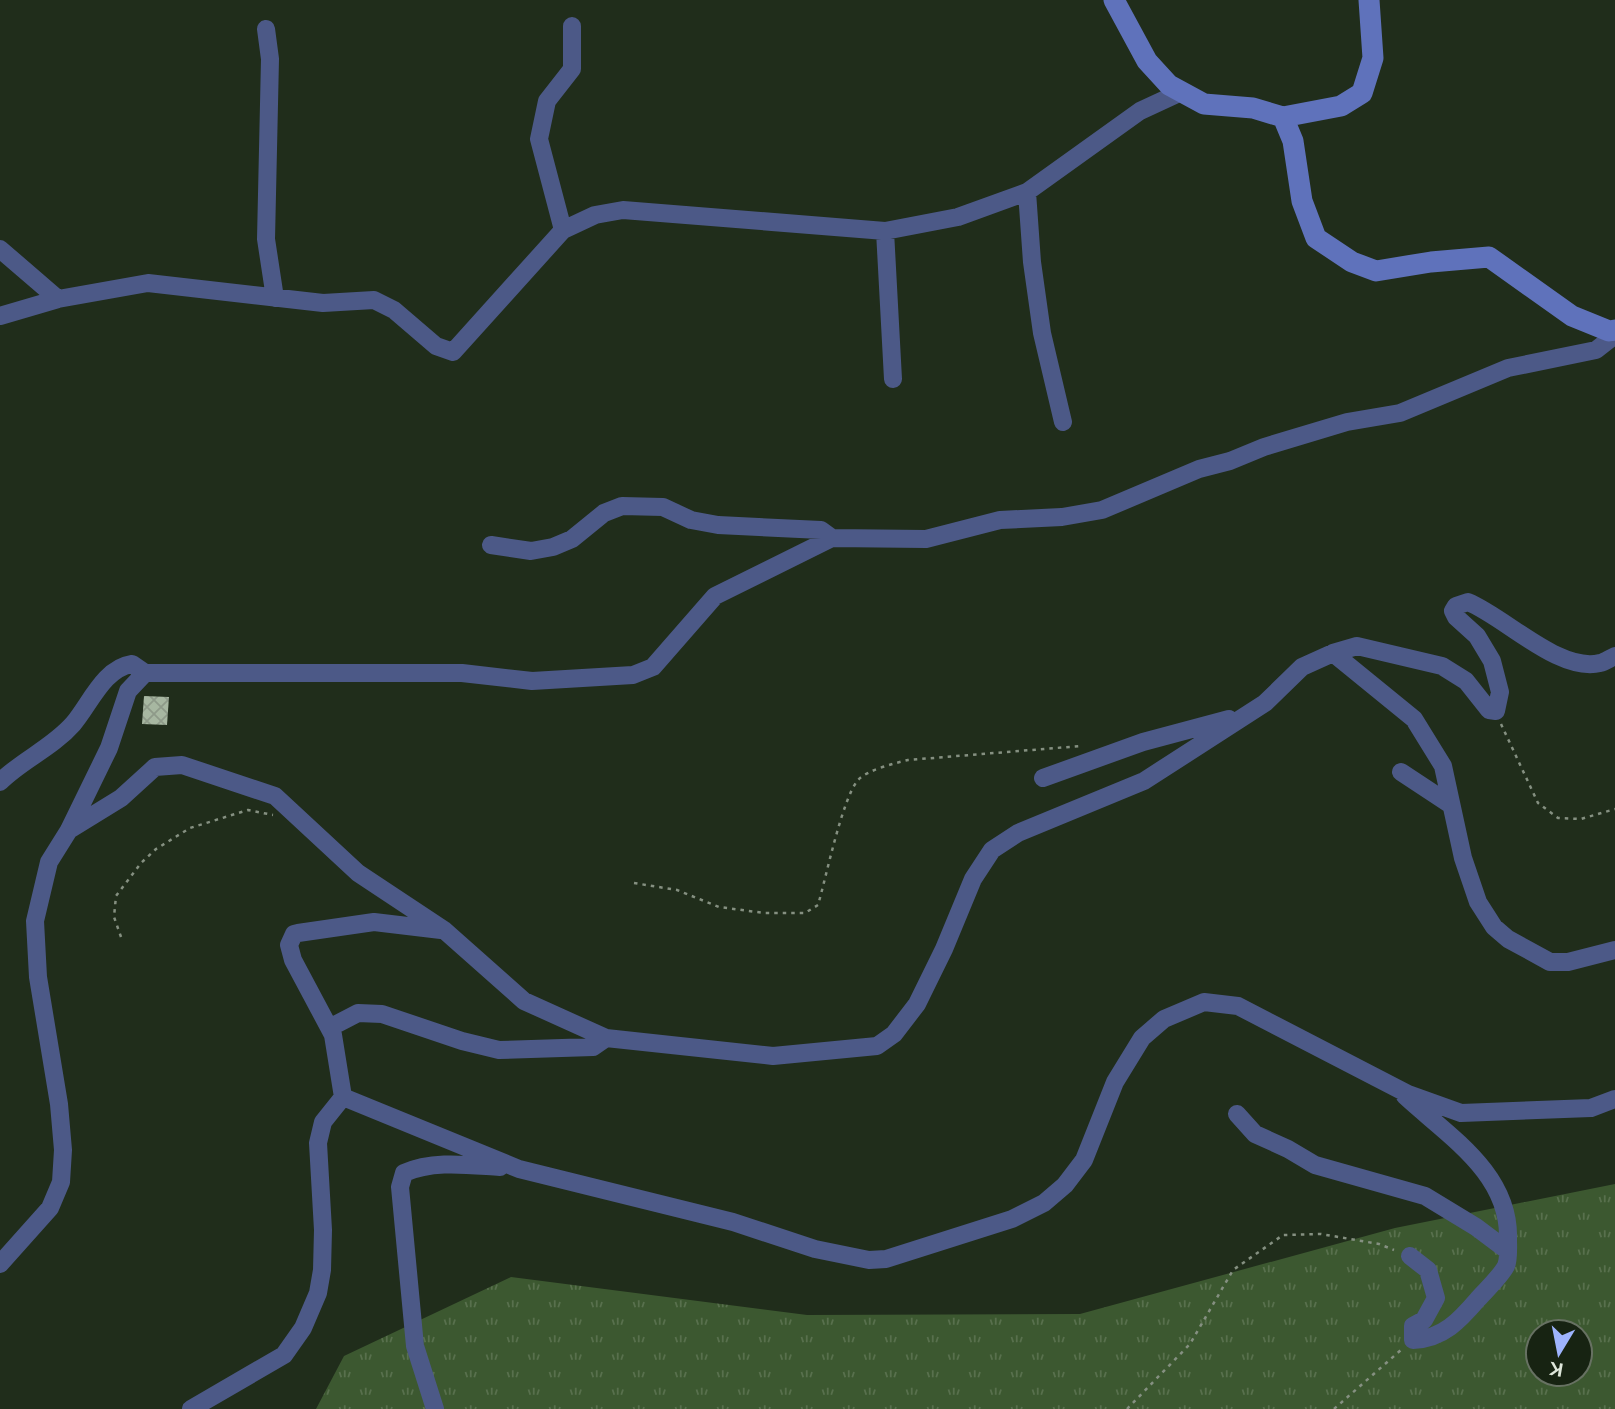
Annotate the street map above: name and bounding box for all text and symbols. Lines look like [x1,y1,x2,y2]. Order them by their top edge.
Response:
north arrow [1524,1318,1594,1388]
text: K [1547,1358,1565,1381]

